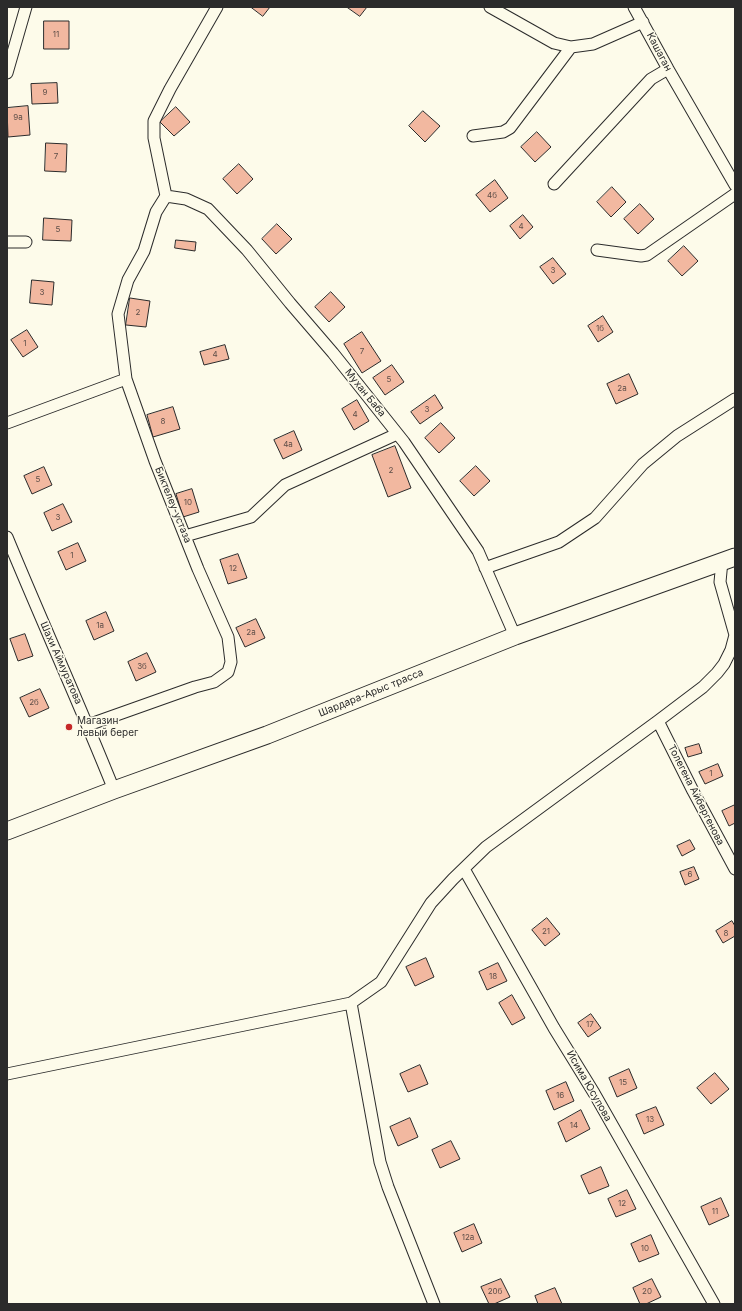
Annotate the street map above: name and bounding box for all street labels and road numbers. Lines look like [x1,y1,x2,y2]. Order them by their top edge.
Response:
street label: Кашаган [644,31,674,73]
street label: Мухан Баба [342,367,388,419]
street label: Биктелеу-устаза [152,465,194,545]
street label: Шахи Аймуратова [37,620,85,706]
street label: Шардара-Арыс трасса [317,666,425,720]
street label: Толегена Айбергенова [665,743,727,847]
street label: Исима Юсупова [564,1048,614,1124]

